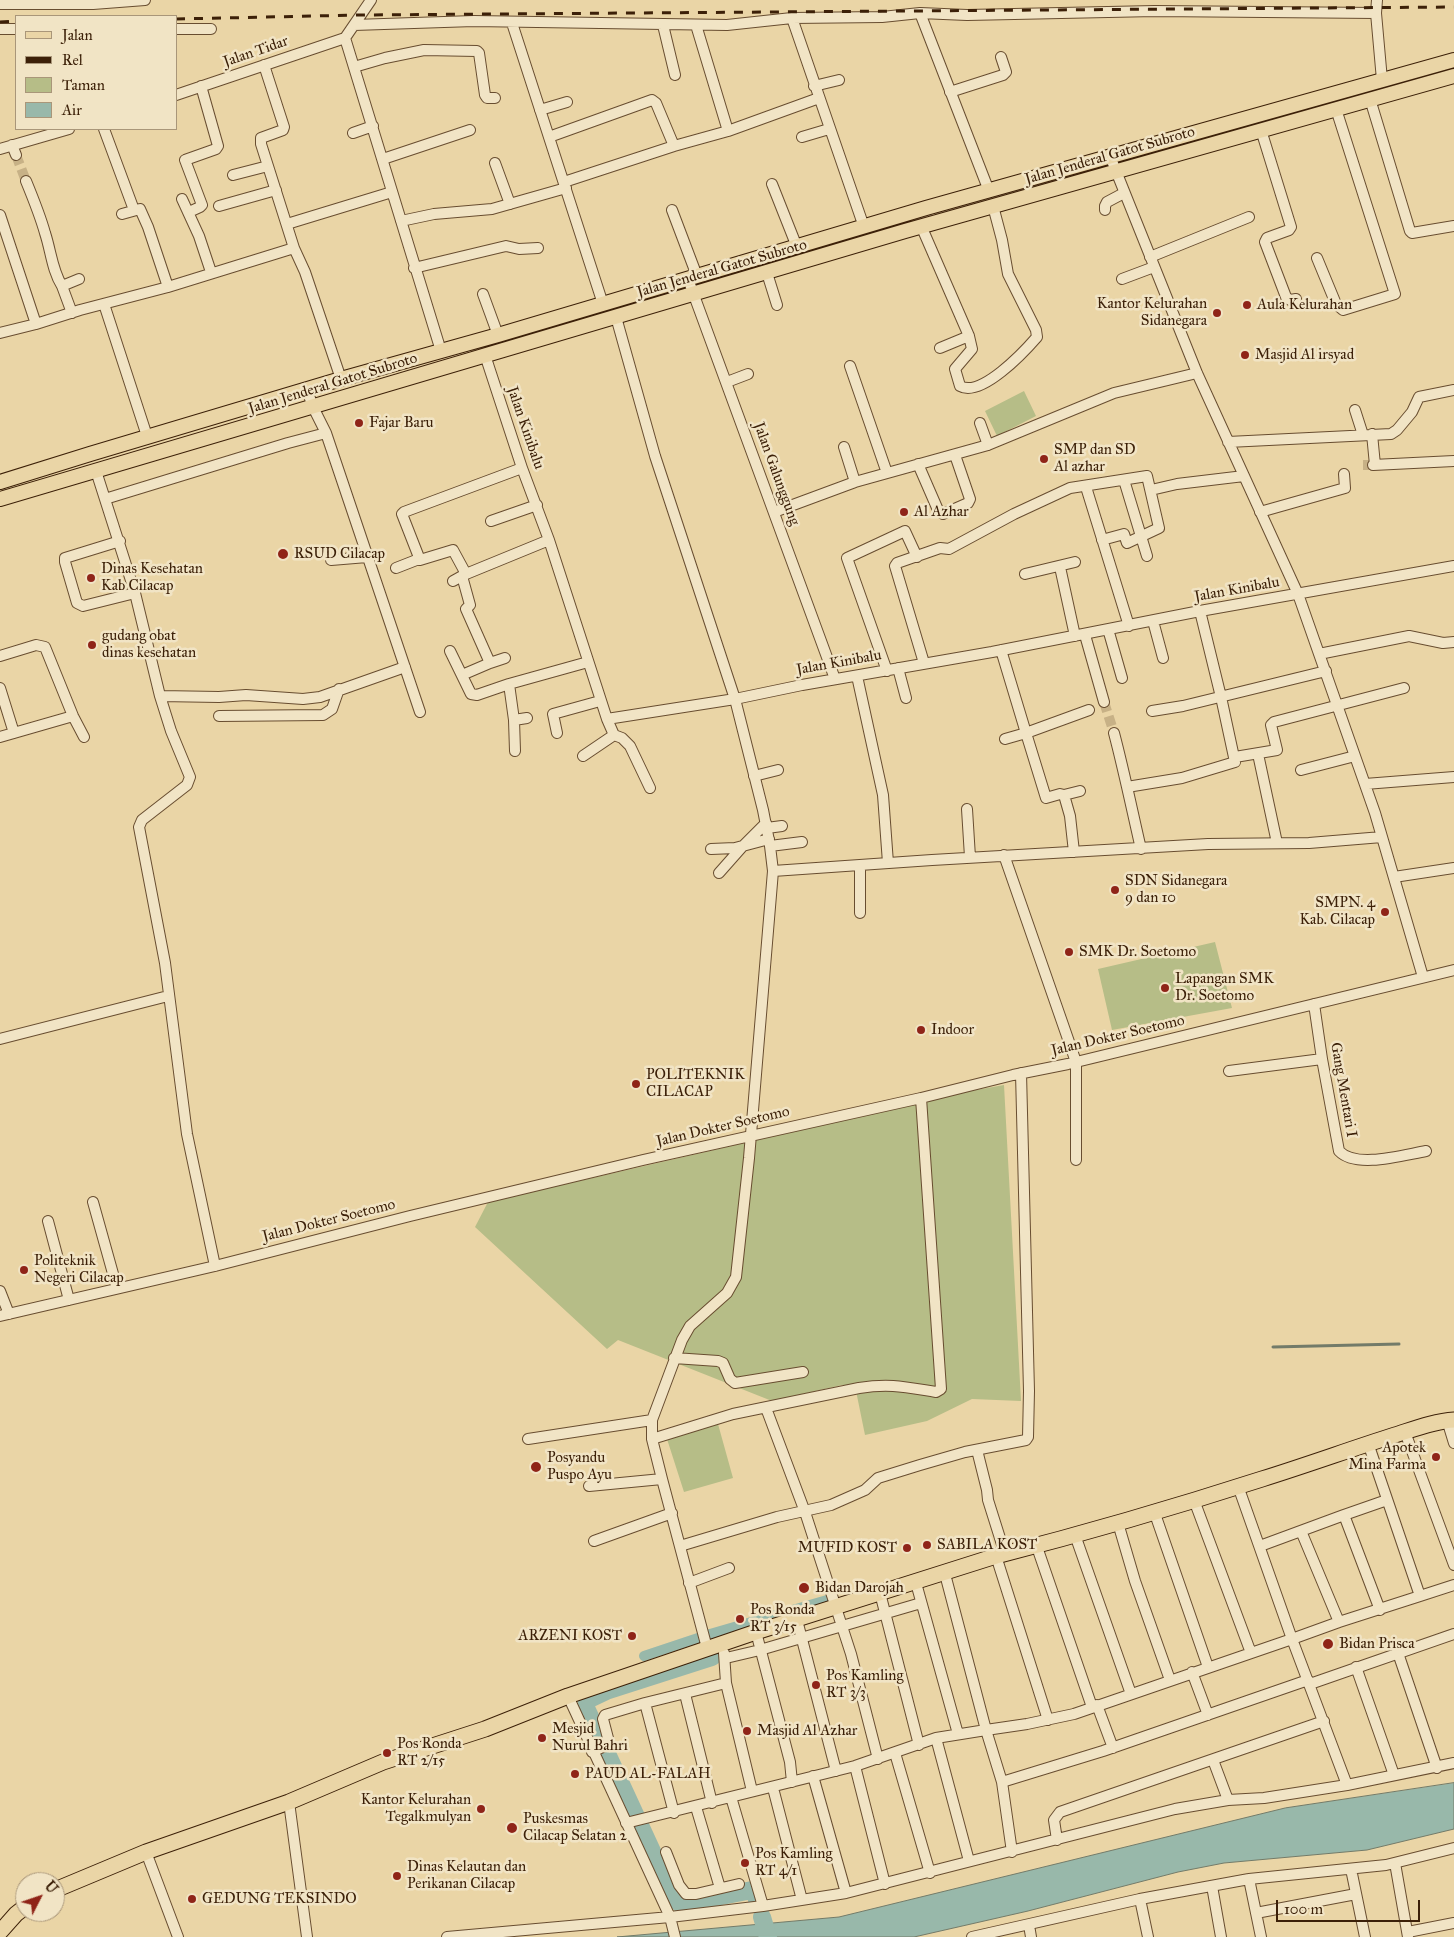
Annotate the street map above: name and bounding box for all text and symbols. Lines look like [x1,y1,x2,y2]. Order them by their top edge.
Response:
legend [15,15,178,130]
text: Jalan [62,26,93,44]
street label: Jalan Tidar [221,32,291,72]
text: Rel [62,51,83,69]
text: Taman [62,76,105,94]
text: Air [62,101,82,119]
street label: Jalan Jenderal Gatot Subroto [1023,123,1197,189]
street label: Jalan Jenderal Gatot Subroto [635,236,809,302]
place label: Kantor Kelurahan Sidanegara [1097,295,1207,330]
place label: Aula Kelurahan [1257,296,1352,314]
marker: Aula Kelurahan [1241,299,1253,311]
marker: Kantor Kelurahan Sidanegara [1211,307,1223,319]
place label: Masjid Al irsyad [1255,346,1354,364]
marker: Masjid Al irsyad [1239,349,1251,361]
street label: Jalan Jenderal Gatot Subroto [246,350,420,418]
street label: Jalan Kinibalu [502,384,548,472]
place label: Fajar Baru [369,414,434,432]
marker: Fajar Baru [353,417,365,429]
street label: Jalan Galunggung [749,420,803,528]
place label: SMP dan SD Al azhar [1054,441,1136,476]
marker: SMP dan SD Al azhar [1038,453,1050,465]
place label: Al Azhar [914,503,969,521]
marker: Al Azhar [898,506,910,518]
place label: RSUD Cilacap [294,545,385,563]
marker: RSUD Cilacap [276,547,290,561]
place label: Dinas Kesehatan Kab Cilacap [101,560,203,595]
marker: Dinas Kesehatan Kab Cilacap [85,572,97,584]
street label: Jalan Kinibalu [1193,574,1281,606]
place label: gudang obat dinas kesehatan [102,627,196,662]
marker: gudang obat dinas kesehatan [86,639,98,651]
street label: Jalan Kinibalu [795,647,883,679]
place label: SDN Sidanegara 9 dan 10 [1125,872,1227,907]
marker: SDN Sidanegara 9 dan 10 [1109,884,1121,896]
place label: SMPN. 4 Kab. Cilacap [1299,894,1375,929]
marker: SMPN. 4 Kab. Cilacap [1379,906,1391,918]
place label: SMK Dr. Soetomo [1079,943,1196,961]
marker: SMK Dr. Soetomo [1063,946,1075,958]
place label: Lapangan SMK Dr. Soetomo [1175,970,1274,1005]
marker: Lapangan SMK Dr. Soetomo [1159,982,1171,994]
street label: Jalan Dokter Soetomo [1050,1012,1186,1060]
place label: Indoor [931,1021,974,1039]
marker: Indoor [915,1024,927,1036]
street label: Gang Mentari I [1326,1041,1360,1139]
place label: POLITEKNIK CILACAP [646,1066,745,1101]
marker: POLITEKNIK CILACAP [630,1078,642,1090]
street label: Jalan Dokter Soetomo [655,1103,791,1151]
street label: Jalan Dokter Soetomo [261,1196,397,1246]
place label: Politeknik Negeri Cilacap [34,1252,124,1287]
marker: Politeknik Negeri Cilacap [18,1264,30,1276]
place label: Apotek Mina Farma [1348,1439,1426,1474]
place label: Posyandu Puspo Ayu [547,1449,612,1484]
marker: Apotek Mina Farma [1430,1451,1442,1463]
marker: Posyandu Puspo Ayu [529,1460,543,1474]
place label: SABILA KOST [937,1536,1037,1554]
place label: MUFID KOST [798,1539,897,1557]
marker: SABILA KOST [921,1539,933,1551]
marker: MUFID KOST [901,1542,913,1554]
place label: Bidan Darojah [815,1579,904,1597]
marker: Bidan Darojah [797,1581,811,1595]
place label: Pos Ronda RT 3/15 [750,1601,815,1636]
marker: Pos Ronda RT 3/15 [734,1613,746,1625]
place label: ARZENI KOST [518,1627,622,1645]
marker: ARZENI KOST [626,1630,638,1642]
place label: Bidan Prisca [1339,1635,1415,1653]
marker: Bidan Prisca [1321,1637,1335,1651]
place label: Pos Kamling RT 3/3 [826,1667,903,1702]
marker: Pos Kamling RT 3/3 [810,1679,822,1691]
place label: Mesjid Nurul Bahri [552,1720,628,1755]
place label: Masjid Al Azhar [757,1722,857,1740]
marker: Masjid Al Azhar [741,1725,753,1737]
marker: Mesjid Nurul Bahri [536,1732,548,1744]
place label: Pos Ronda RT 2/15 [397,1735,462,1770]
marker: Pos Ronda RT 2/15 [381,1747,393,1759]
place label: PAUD AL-FALAH [585,1765,711,1783]
marker: PAUD AL-FALAH [569,1768,581,1780]
place label: Kantor Kelurahan Tegalkmulyan [361,1791,471,1826]
marker: Kantor Kelurahan Tegalkmulyan [475,1803,487,1815]
place label: Puskesmas Cilacap Selatan 2 [523,1810,627,1845]
marker: Puskesmas Cilacap Selatan 2 [505,1821,519,1835]
place label: Pos Kamling RT 4/1 [755,1845,832,1880]
marker: Pos Kamling RT 4/1 [739,1857,751,1869]
place label: Dinas Kelautan dan Perikanan Cilacap [407,1858,526,1893]
marker: Dinas Kelautan dan Perikanan Cilacap [391,1870,403,1882]
north arrow [15,1872,65,1922]
text: U [41,1878,61,1897]
place label: GEDUNG TEKSINDO [202,1890,357,1908]
scale bar [1279,1890,1423,1922]
marker: GEDUNG TEKSINDO [186,1893,198,1905]
text: 100 m [1284,1900,1323,1918]

